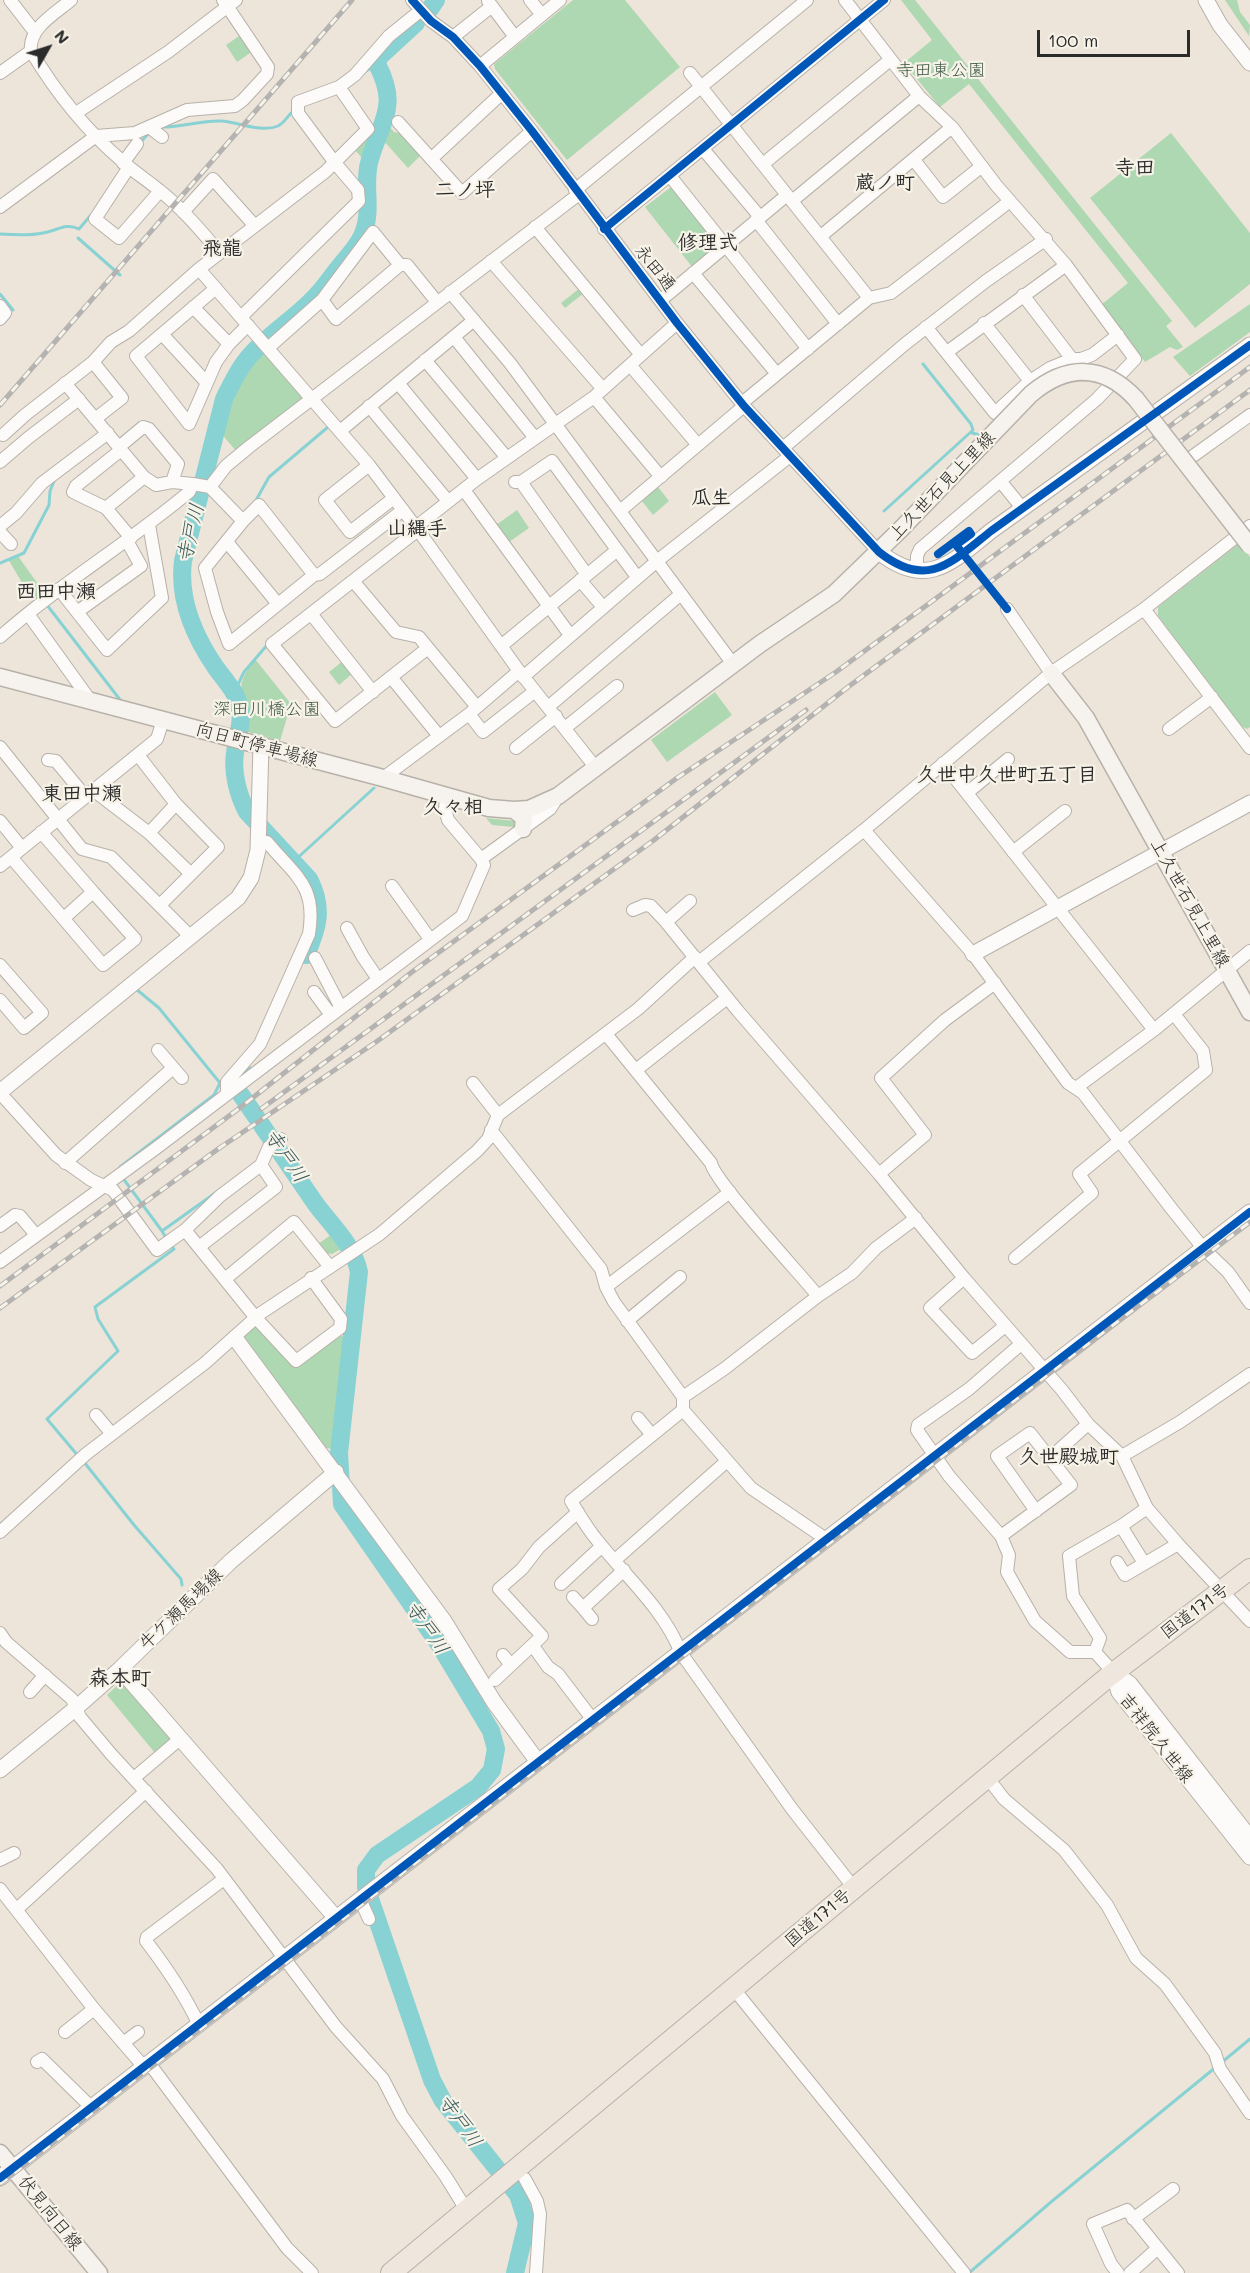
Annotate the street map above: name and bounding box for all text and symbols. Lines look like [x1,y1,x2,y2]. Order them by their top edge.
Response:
north arrow [18,18,78,78]
scale bar [1040,18,1193,56]
text: N [50,25,74,48]
text: 100 m [1048,28,1098,52]
park label: 寺田東公園 [896,59,986,81]
district label: 寺田 [1115,156,1155,180]
district label: 蔵ノ町 [855,171,915,195]
district label: 二ノ坪 [435,178,495,202]
district label: 修理式 [678,231,738,255]
district label: 飛龍 [202,237,242,261]
street label: 永田通 [630,240,680,296]
street label: 上久世石見上里線 [884,427,1000,545]
district label: 瓜生 [691,486,731,510]
water label: 寺戸川 [173,501,209,565]
district label: 山縄手 [387,517,447,541]
district label: 西田中瀬 [16,580,96,604]
park label: 深田川橋公園 [213,698,321,720]
street label: 向日町停車場線 [193,718,321,772]
district label: 久世中久世町五丁目 [917,763,1097,787]
district label: 東田中瀬 [42,782,122,806]
district label: 久々相 [423,795,483,819]
street label: 上久世石見上里線 [1146,835,1234,971]
water label: 寺戸川 [259,1124,313,1188]
district label: 久世殿城町 [1019,1445,1119,1469]
street label: 牛ケ瀬馬場線 [135,1564,227,1654]
street label: 国道171号 [1157,1578,1233,1644]
water label: 寺戸川 [400,1596,454,1660]
district label: 森本町 [89,1666,151,1692]
street label: 吉祥院久世線 [1114,1689,1198,1787]
street label: 国道171号 [780,1884,856,1952]
water label: 寺戸川 [433,2090,487,2152]
street label: 伏見向日線 [13,2171,87,2255]

